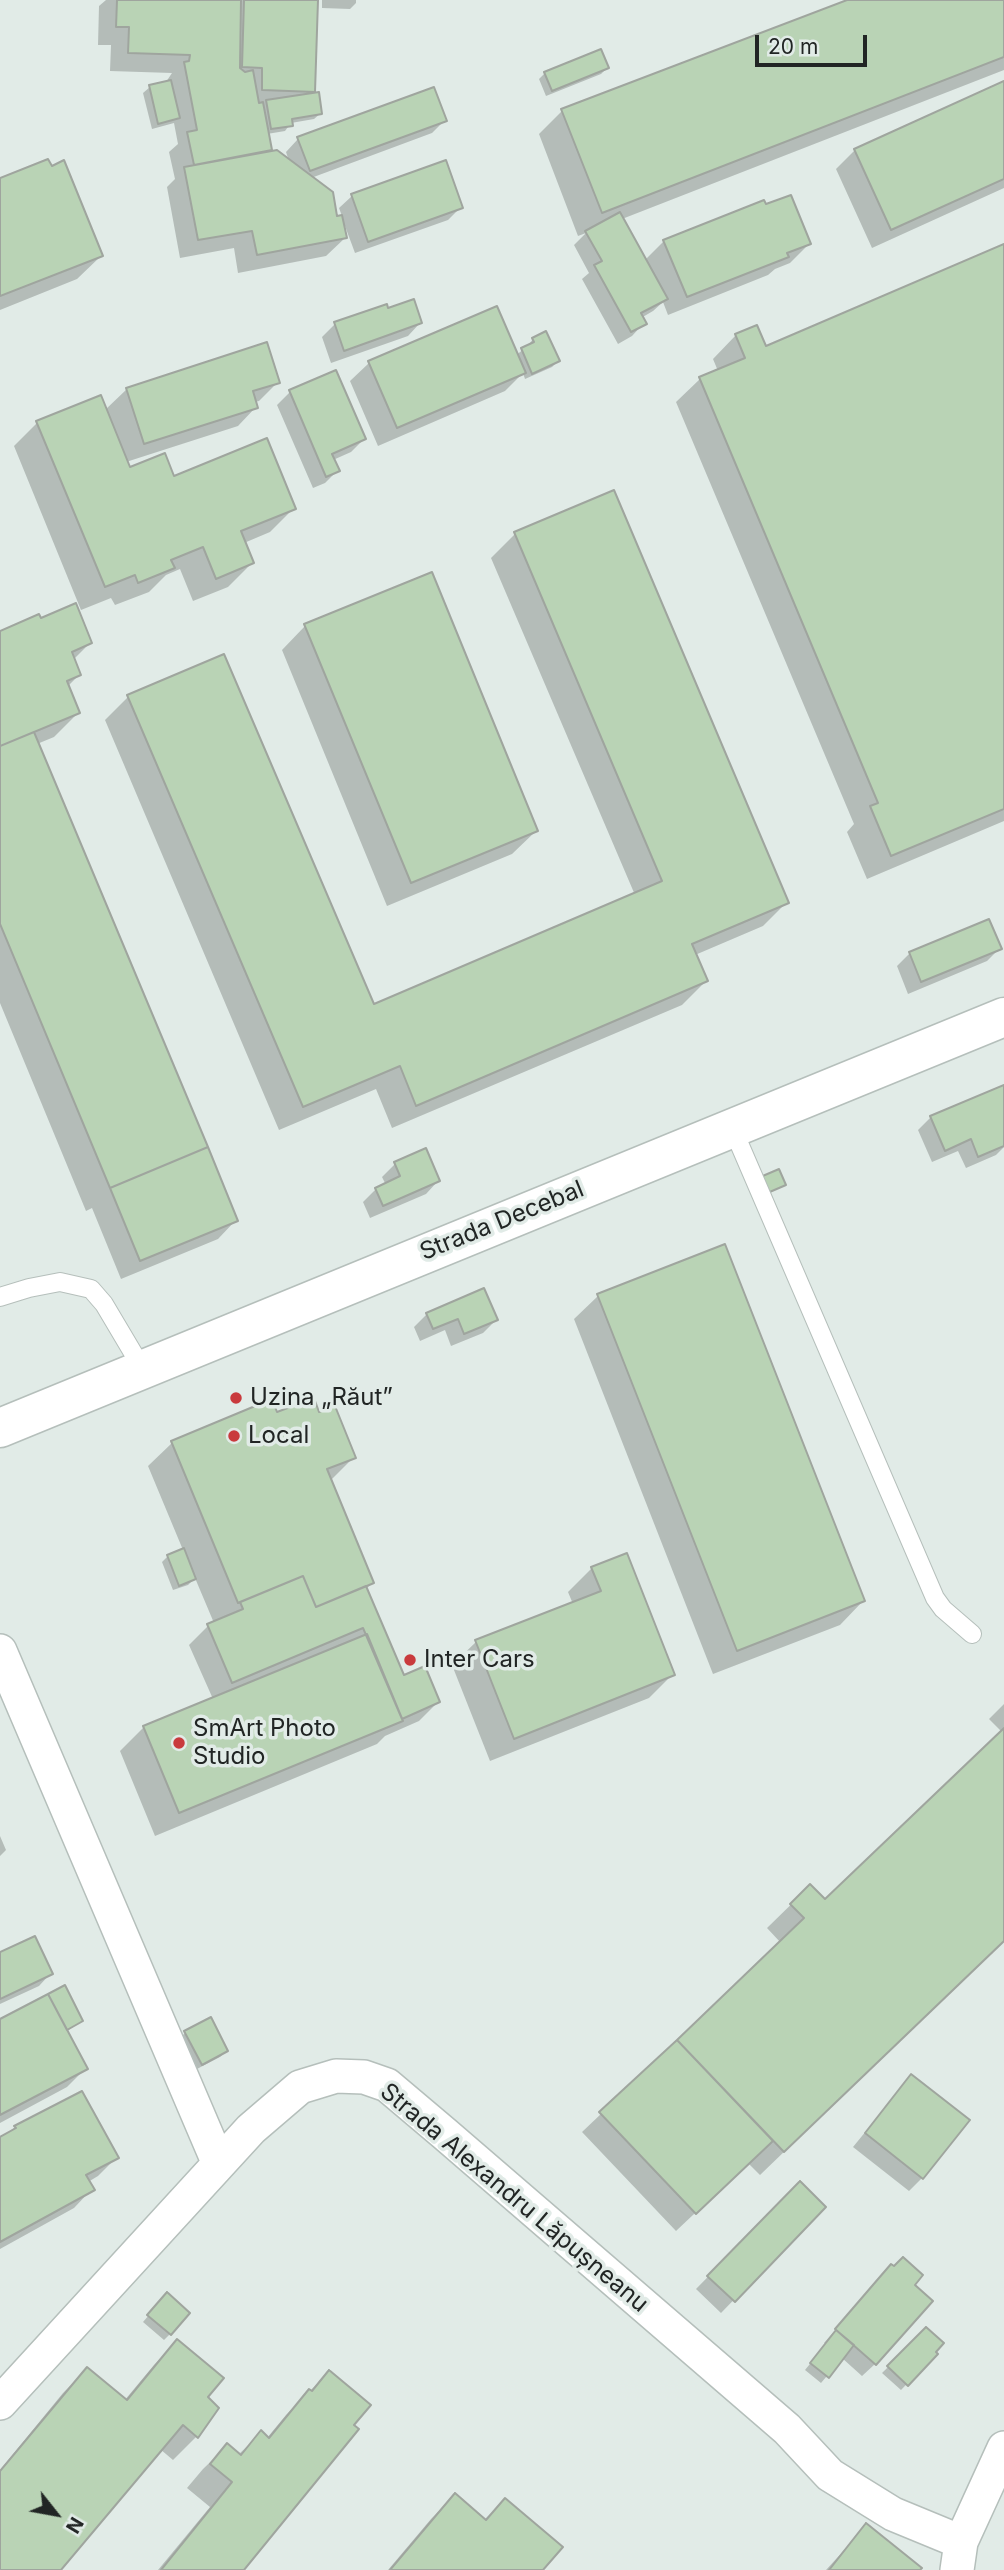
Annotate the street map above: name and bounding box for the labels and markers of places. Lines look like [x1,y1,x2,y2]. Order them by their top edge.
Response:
place label: Uzina „Răut” [250,1384,393,1412]
marker: Uzina „Răut” [228,1390,244,1406]
place label: Local [248,1422,309,1450]
marker: Local [226,1428,242,1444]
place label: Inter Cars [424,1646,535,1674]
marker: Inter Cars [402,1652,418,1668]
place label: SmArt Photo Studio [193,1715,336,1771]
marker: SmArt Photo Studio [171,1735,187,1751]

